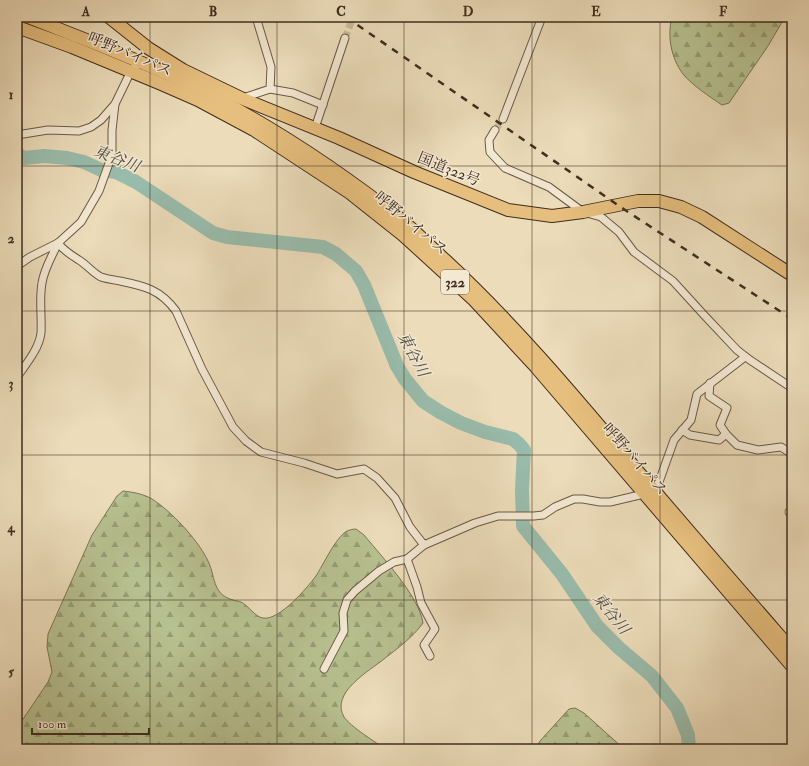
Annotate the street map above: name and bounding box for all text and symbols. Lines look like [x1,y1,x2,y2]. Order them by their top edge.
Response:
text: A [81,4,91,20]
text: B [209,4,217,20]
text: C [336,4,346,20]
text: D [463,4,474,20]
text: E [591,4,601,20]
text: F [719,4,728,20]
street label: 呼野バイパス [85,28,175,81]
text: 1 [9,87,14,103]
water label: 東谷川 [91,141,144,178]
street label: 国道322号 [415,148,483,191]
street label: 呼野バイパス [370,187,451,259]
text: 2 [8,231,15,247]
road number: 322 [441,270,469,294]
water label: 東谷川 [393,329,434,382]
text: 3 [9,376,14,392]
street label: 呼野バイパス [598,419,671,499]
text: 4 [6,520,15,536]
water label: 東谷川 [588,589,635,640]
text: 5 [8,664,14,680]
scale bar [32,710,149,736]
text: 100 m [38,717,67,732]

